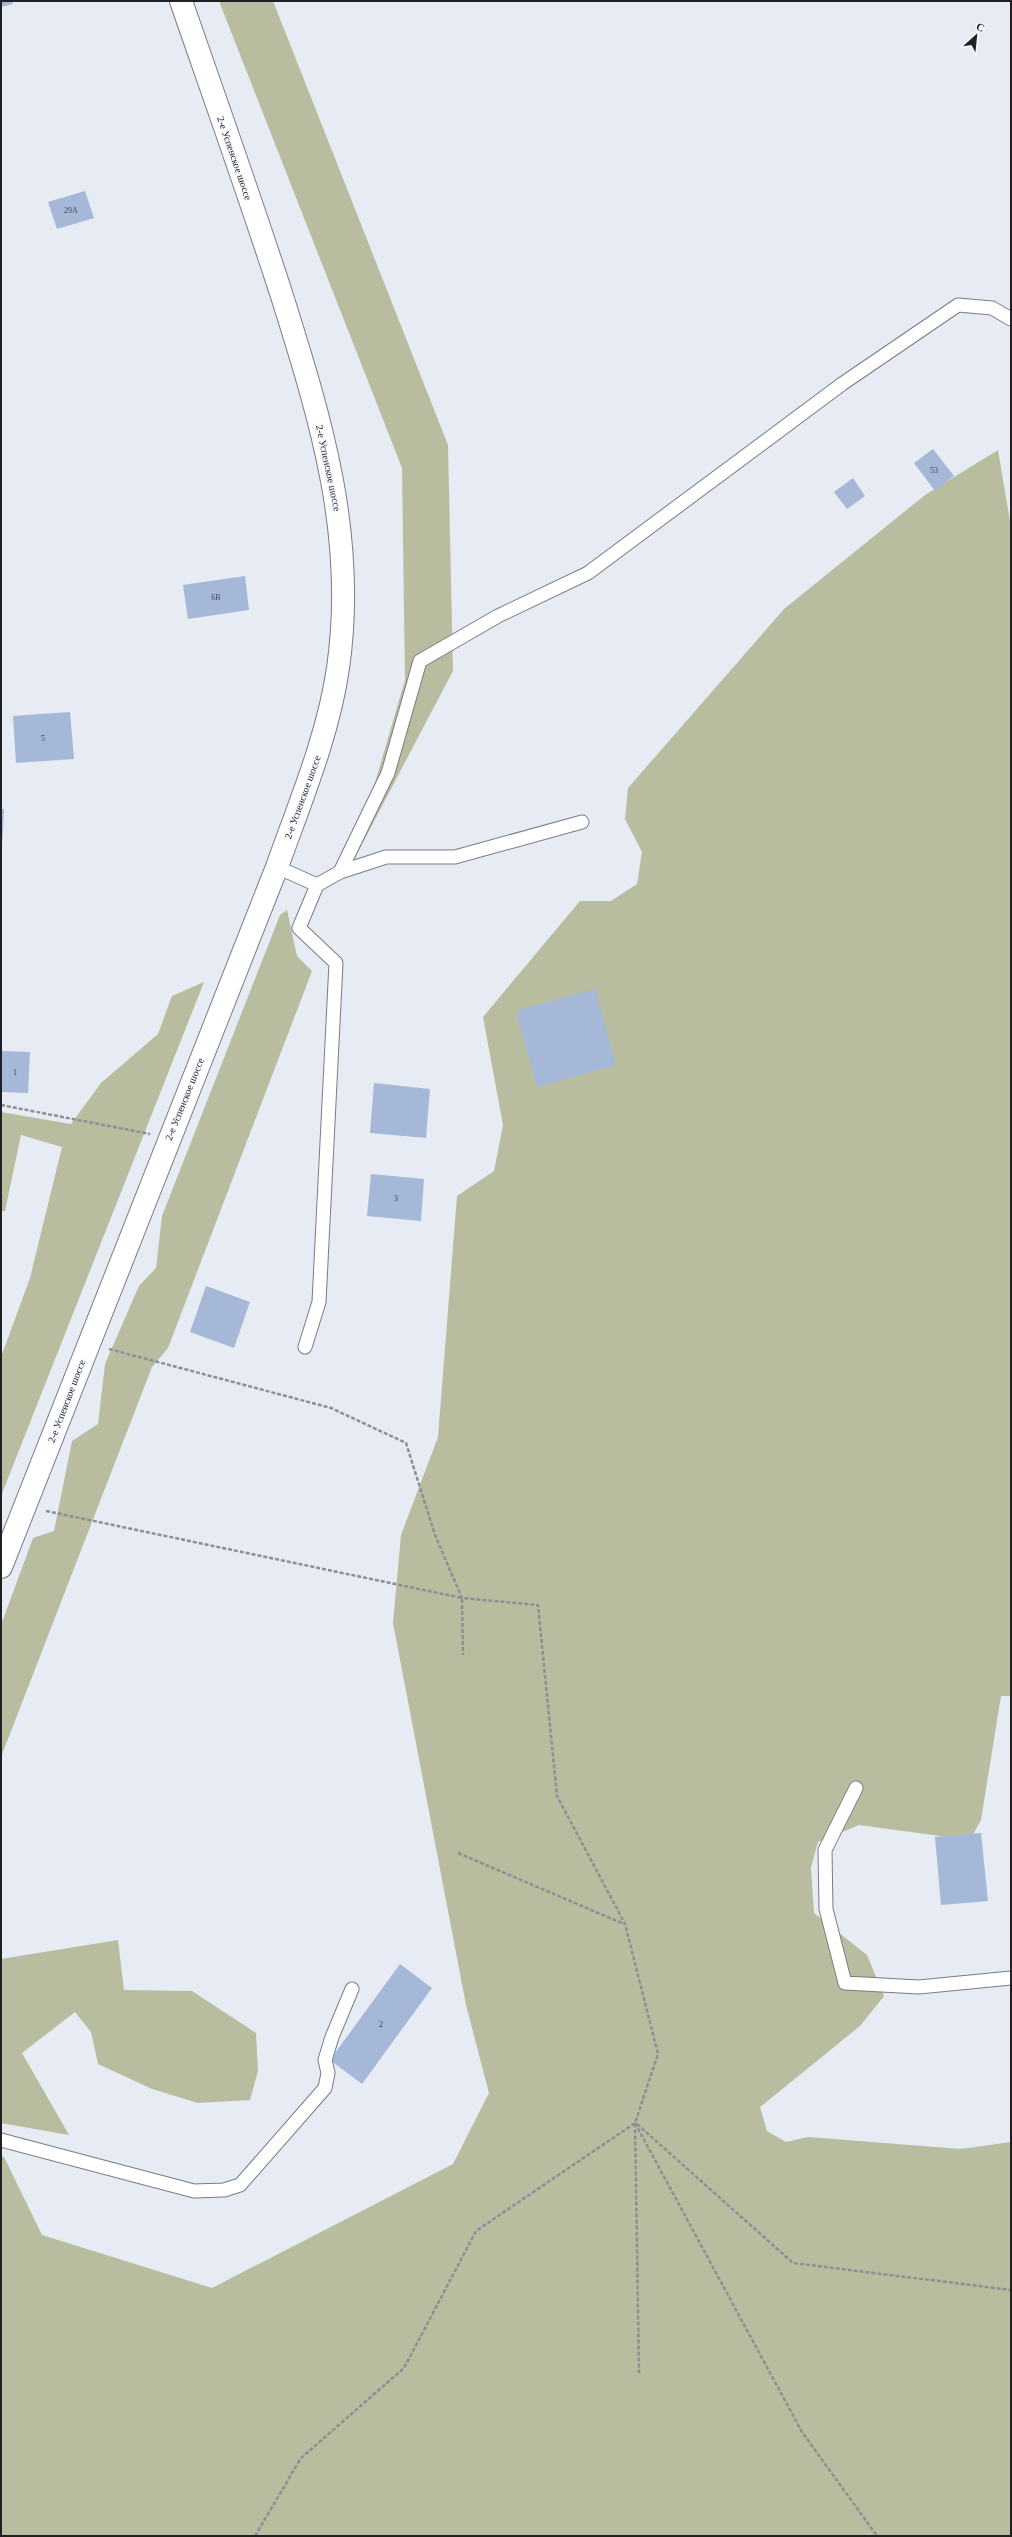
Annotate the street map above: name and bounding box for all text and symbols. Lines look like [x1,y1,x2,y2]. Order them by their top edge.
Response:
north arrow [956,16,996,56]
text: С [974,20,987,34]
street label: 2-е Успенское шоссе [215,115,254,202]
house number: 29А [64,206,78,215]
street label: 2-е Успенское шоссе [314,424,343,513]
house number: 53 [930,466,938,475]
house number: 6В [211,593,221,602]
house number: 5 [41,734,45,743]
street label: 2-е Успенское шоссе [282,753,323,840]
street label: 2-е Успенское шоссе [163,1056,206,1142]
house number: 1 [13,1068,17,1077]
house number: 3 [394,1194,398,1203]
street label: 2-е Успенское шоссе [46,1358,88,1444]
house number: 2 [379,2020,383,2029]

